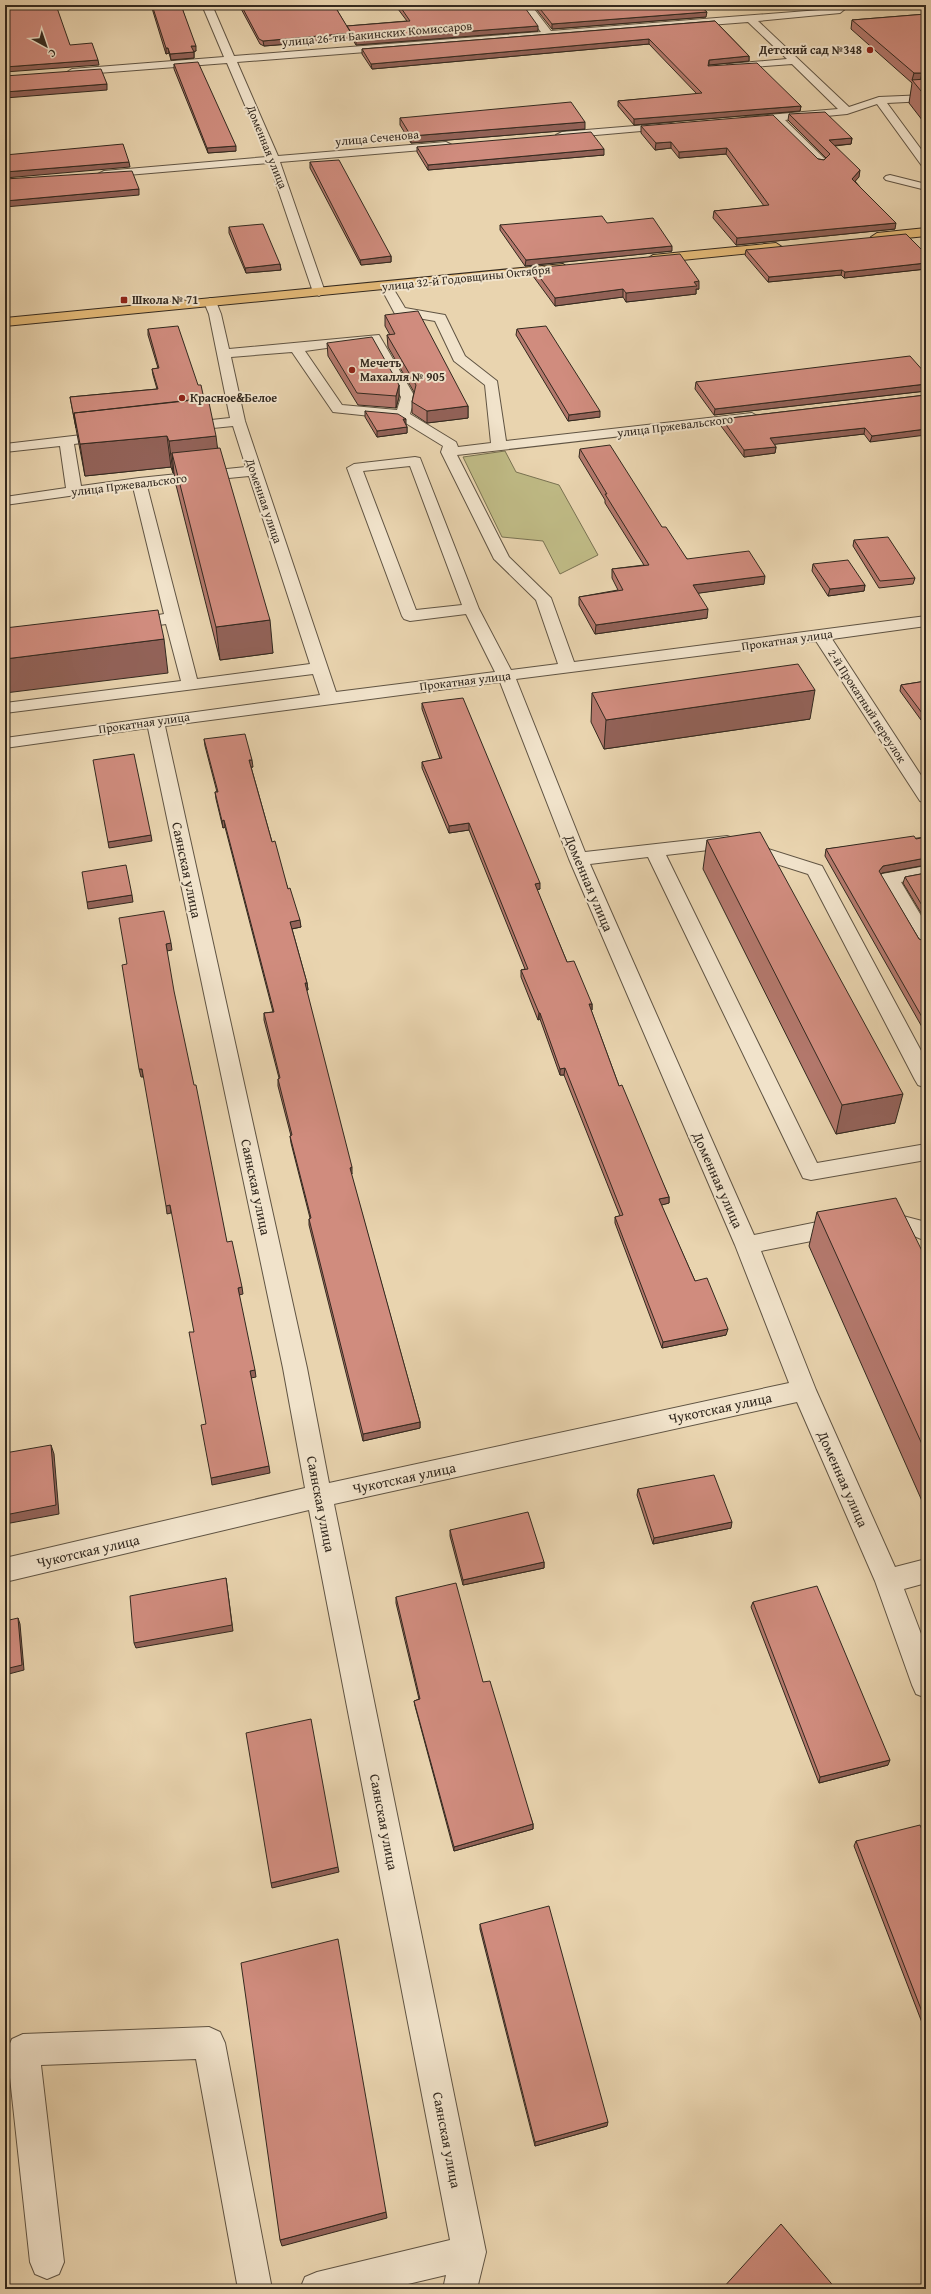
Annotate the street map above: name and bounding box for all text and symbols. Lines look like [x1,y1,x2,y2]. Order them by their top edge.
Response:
street label: улица 26-ти Бакинских Комиссаров [280,17,473,50]
north arrow [26,26,66,66]
place label: Детский сад №348 [758,41,862,58]
marker: Детский сад №348 [865,45,875,55]
text: С [45,46,60,62]
street label: Доменная улица [243,102,292,191]
street label: улица Сеченова [333,125,420,150]
street label: улица 32-й Годовщины Октября [380,260,551,295]
place label: Школа № 71 [132,291,198,308]
marker: Школа № 71 [119,295,129,305]
place label: Мечеть Махалля № 905 [360,354,445,385]
marker: Мечеть Махалля № 905 [347,365,357,375]
place label: Красное&Белое [190,389,277,406]
marker: Красное&Белое [177,393,187,403]
street label: улица Пржевальского [615,410,734,441]
street label: Доменная улица [242,455,287,546]
street label: улица Пржевальского [69,469,188,500]
street label: Прокатная улица [740,625,834,654]
street label: 2-й Прокатный переулок [824,646,911,767]
street label: Прокатная улица [418,666,512,695]
street label: Прокатная улица [97,708,191,737]
street label: Саянская улица [167,820,207,920]
street label: Доменная улица [559,831,619,935]
street label: Доменная улица [687,1128,748,1232]
street label: Саянская улица [236,1137,276,1237]
street label: Чукотская улица [667,1387,774,1429]
street label: Доменная улица [812,1427,873,1531]
street label: Саянская улица [302,1454,340,1554]
street label: Чукотская улица [351,1457,458,1499]
street label: Чукотская улица [35,1529,142,1573]
street label: Саянская улица [365,1772,403,1872]
street label: Саянская улица [428,2090,466,2190]

